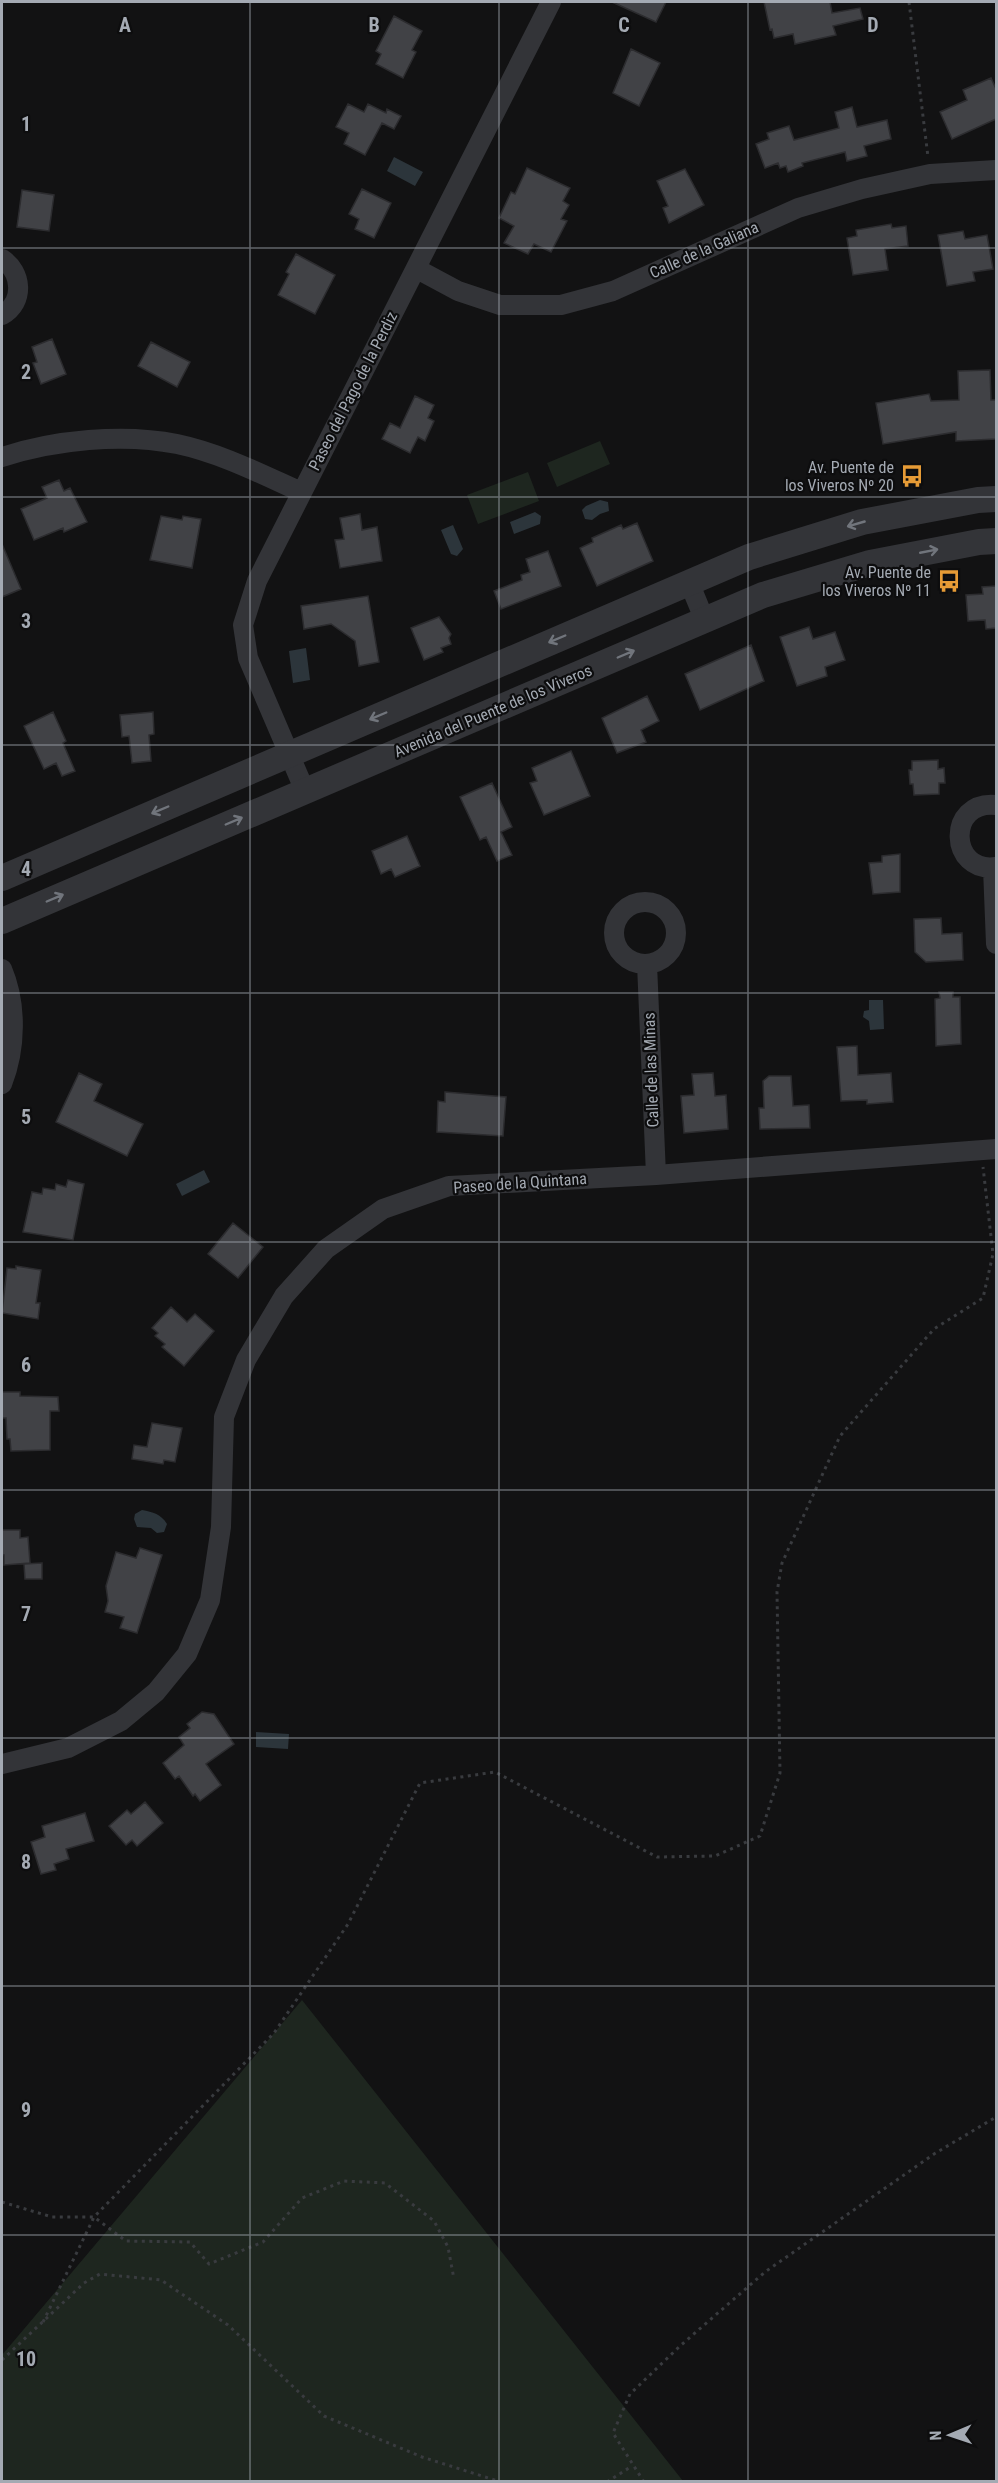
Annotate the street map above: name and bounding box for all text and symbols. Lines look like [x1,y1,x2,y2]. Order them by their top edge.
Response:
text: A [119,13,131,37]
text: B [368,13,380,37]
text: C [618,13,630,37]
text: D [867,13,879,37]
text: 1 [21,112,31,136]
street label: Calle de la Galiana [647,218,761,282]
street label: Paseo del Pago de la Perdiz [305,308,401,474]
text: 2 [21,360,31,384]
place label: Av. Puente de los Viveros Nº 20 [785,458,894,495]
bus stop icon: Av. Puente de los Viveros Nº 20 [899,463,925,489]
one-way arrow [847,519,866,530]
one-way arrow [920,545,939,557]
place label: Av. Puente de los Viveros Nº 11 [822,563,931,600]
bus stop icon: Av. Puente de los Viveros Nº 11 [936,568,962,594]
text: 3 [21,609,31,633]
one-way arrow [549,634,567,645]
one-way arrow [616,648,635,659]
street label: Avenida del Puente de los Viveros [391,661,595,761]
one-way arrow [369,711,388,722]
one-way arrow [152,805,170,816]
one-way arrow [225,815,243,826]
text: 4 [21,857,31,881]
one-way arrow [46,892,64,903]
street label: Calle de las Minas [639,1012,663,1128]
text: 5 [21,1105,31,1129]
street label: Paseo de la Quintana [453,1169,587,1197]
text: 6 [21,1353,31,1377]
text: 7 [21,1602,31,1626]
text: 8 [21,1850,31,1874]
text: 9 [21,2098,31,2122]
text: 10 [16,2347,36,2371]
north arrow [920,2405,980,2465]
text: N [926,2430,945,2441]

